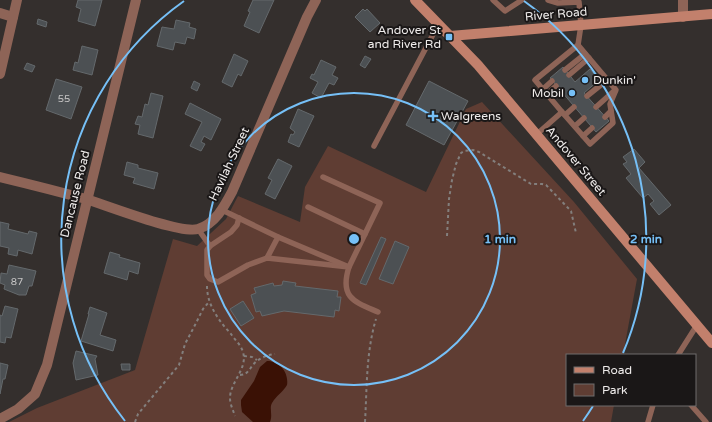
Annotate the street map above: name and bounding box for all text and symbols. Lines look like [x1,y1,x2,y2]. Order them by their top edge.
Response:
street label: River Road [524,4,588,24]
place label: Andover St and River Rd [368,23,441,51]
marker: Andover St and River Rd [444,32,454,42]
place label: Dunkin' [593,73,636,87]
marker: Dunkin' [580,75,590,85]
place label: Mobil [532,86,564,100]
marker: Mobil [567,88,577,98]
house number: 55 [58,93,70,105]
place label: Walgreens [441,109,501,123]
marker: Walgreens [428,111,438,121]
street label: Andover Street [543,124,609,199]
street label: Havilah Street [206,125,252,203]
street label: Dancause Road [57,149,93,239]
centre of rings [347,232,361,246]
text: 1 min [484,232,516,246]
text: 2 min [630,232,662,246]
house number: 87 [11,276,23,288]
legend [566,354,696,406]
text: Road [602,363,632,377]
text: Park [602,383,628,397]

